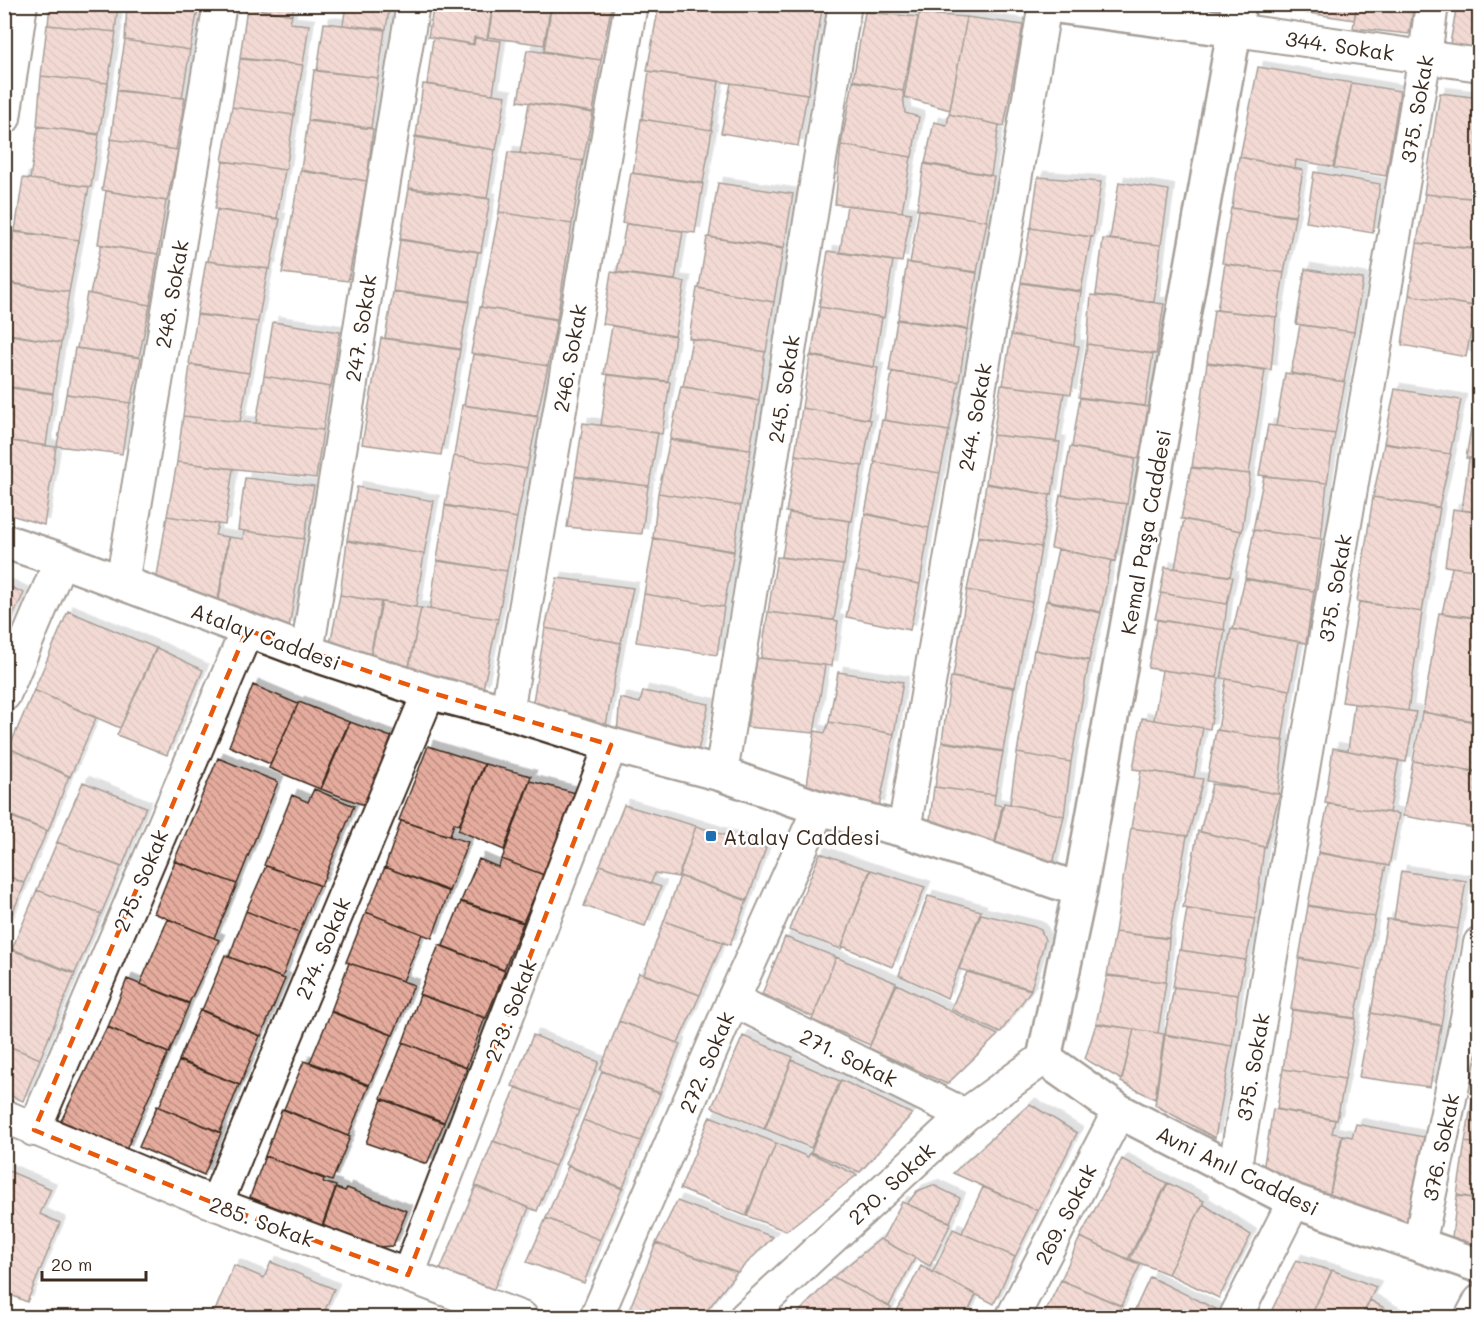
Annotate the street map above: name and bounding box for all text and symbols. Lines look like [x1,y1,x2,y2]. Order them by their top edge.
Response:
street label: 344. Sokak [1284,24,1396,66]
street label: 375. Sokak [1393,53,1439,165]
street label: 248. Sokak [148,238,194,350]
street label: 247. Sokak [338,272,382,384]
street label: 246. Sokak [546,302,592,414]
street label: 245. Sokak [761,333,805,445]
street label: 244. Sokak [951,361,997,473]
street label: Kemal Paşa Caddesi [1114,427,1176,637]
street label: 375. Sokak [1311,532,1357,644]
street label: Atalay Caddesi [188,596,344,676]
place label: Atalay Caddesi [723,823,880,850]
street label: 275. Sokak [106,825,174,935]
marker: Atalay Caddesi [704,829,718,843]
street label: 274. Sokak [288,893,356,1003]
street label: 273. Sokak [478,955,542,1065]
street label: 272. Sokak [673,1007,739,1117]
street label: 375. Sokak [1229,1011,1275,1123]
street label: 271. Sokak [796,1022,902,1092]
street label: 376. Sokak [1415,1091,1465,1203]
street label: Avni Anıl Caddesi [1152,1119,1324,1221]
street label: 270. Sokak [842,1136,940,1230]
street label: 269. Sokak [1028,1159,1102,1269]
street label: 285. Sokak [206,1190,318,1252]
scale bar [42,1244,146,1282]
text: 20 m [51,1252,92,1276]

